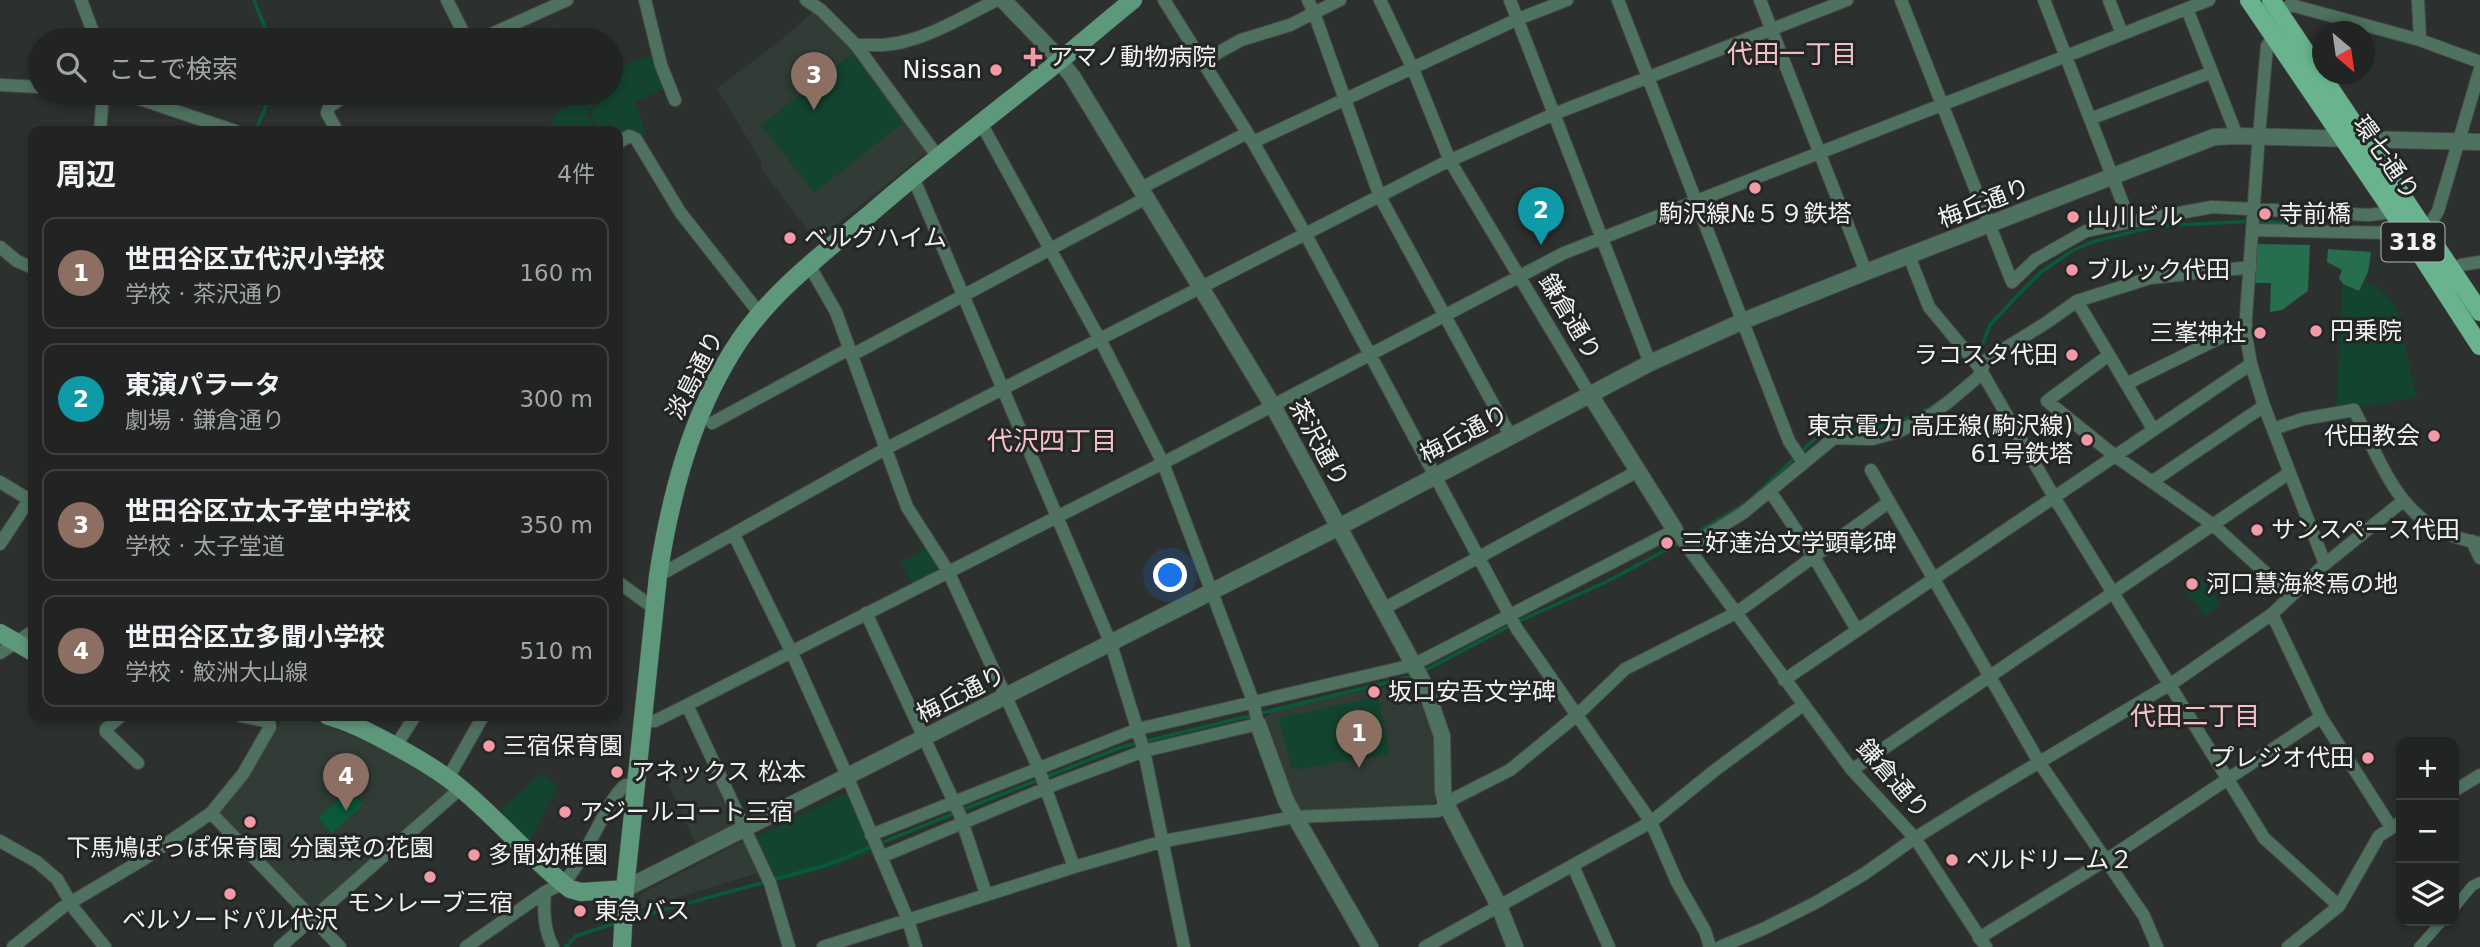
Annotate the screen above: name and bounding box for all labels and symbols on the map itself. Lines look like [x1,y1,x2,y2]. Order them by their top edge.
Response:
north arrow [2312,21,2375,84]
district label: 代田一丁目 [1727,39,1857,69]
place label: アマノ動物病院 [1049,43,1216,71]
marker: アマノ動物病院 [1023,47,1043,67]
pin: 3 [791,52,837,110]
place label: Nissan [902,56,982,84]
marker: Nissan [988,62,1004,78]
street label: 環七通り [2347,111,2425,205]
street label: 梅丘通り [1934,173,2034,233]
marker: 駒沢線№５９鉄塔 [1747,180,1763,196]
pin: 2 [1518,187,1564,245]
place label: 駒沢線№５９鉄塔 [1659,200,1851,228]
place label: 寺前橋 [2279,200,2351,228]
place label: 山川ビル [2087,203,2183,231]
marker: 寺前橋 [2257,206,2273,222]
marker: 山川ビル [2065,209,2081,225]
road number: 318 [2382,222,2444,262]
place label: ベルグハイム [804,224,947,252]
marker: ベルグハイム [782,230,798,246]
place label: ブルック代田 [2086,256,2230,284]
marker: ブルック代田 [2064,262,2080,278]
street label: 鎌倉通り [1533,269,1607,365]
place label: 円乗院 [2330,317,2402,345]
place label: 三峯神社 [2150,319,2246,347]
marker: 円乗院 [2308,323,2324,339]
marker: 三峯神社 [2252,325,2268,341]
street label: 淡島通り [661,326,729,424]
place label: ラコスタ代田 [1914,341,2058,369]
marker: ラコスタ代田 [2064,347,2080,363]
street label: 茶沢通り [1283,394,1355,492]
street label: 梅丘通り [1415,399,1513,469]
place label: 東京電力 高圧線(駒沢線) 61号鉄塔 [1807,412,2073,468]
place label: 代田教会 [2324,422,2420,450]
district label: 代沢四丁目 [987,426,1117,456]
marker: 代田教会 [2426,428,2442,444]
marker: 東京電力 高圧線(駒沢線) 61号鉄塔 [2079,432,2095,448]
place label: サンスペース代田 [2271,516,2460,544]
marker: サンスペース代田 [2249,522,2265,538]
place label: 三好達治文学顕彰碑 [1681,529,1897,557]
marker: 三好達治文学顕彰碑 [1659,535,1675,551]
your location [1153,558,1187,592]
place label: 河口慧海終焉の地 [2206,570,2398,598]
marker: 河口慧海終焉の地 [2184,576,2200,592]
street label: 梅丘通り [912,660,1010,728]
place label: 坂口安吾文学碑 [1388,678,1556,706]
marker: 坂口安吾文学碑 [1366,684,1382,700]
district label: 代田二丁目 [2130,701,2260,731]
pin: 1 [1336,710,1382,768]
place label: 三宿保育園 [503,732,623,760]
street label: 鎌倉通り [1851,734,1935,824]
marker: 三宿保育園 [481,738,497,754]
place label: プレジオ代田 [2210,744,2354,772]
marker: プレジオ代田 [2360,750,2376,766]
pin: 4 [323,753,369,811]
place label: アネックス 松本 [631,758,806,786]
marker: アネックス 松本 [609,764,625,780]
place label: アジールコート三宿 [579,798,794,826]
marker: アジールコート三宿 [557,804,573,820]
marker: 下馬鳩ぽっぽ保育園 分園菜の花園 [242,814,258,830]
place label: 下馬鳩ぽっぽ保育園 分園菜の花園 [66,834,434,862]
place label: 多聞幼稚園 [488,841,608,869]
place label: ベルドリーム２ [1966,846,2133,874]
marker: 多聞幼稚園 [466,847,482,863]
marker: ベルドリーム２ [1944,852,1960,868]
marker: モンレーブ三宿 [422,869,438,885]
marker: ベルソードパル代沢 [222,886,238,902]
place label: モンレーブ三宿 [347,889,513,917]
place label: 東急バス [594,897,690,925]
marker: 東急バス [572,903,588,919]
place label: ベルソードパル代沢 [122,906,338,934]

